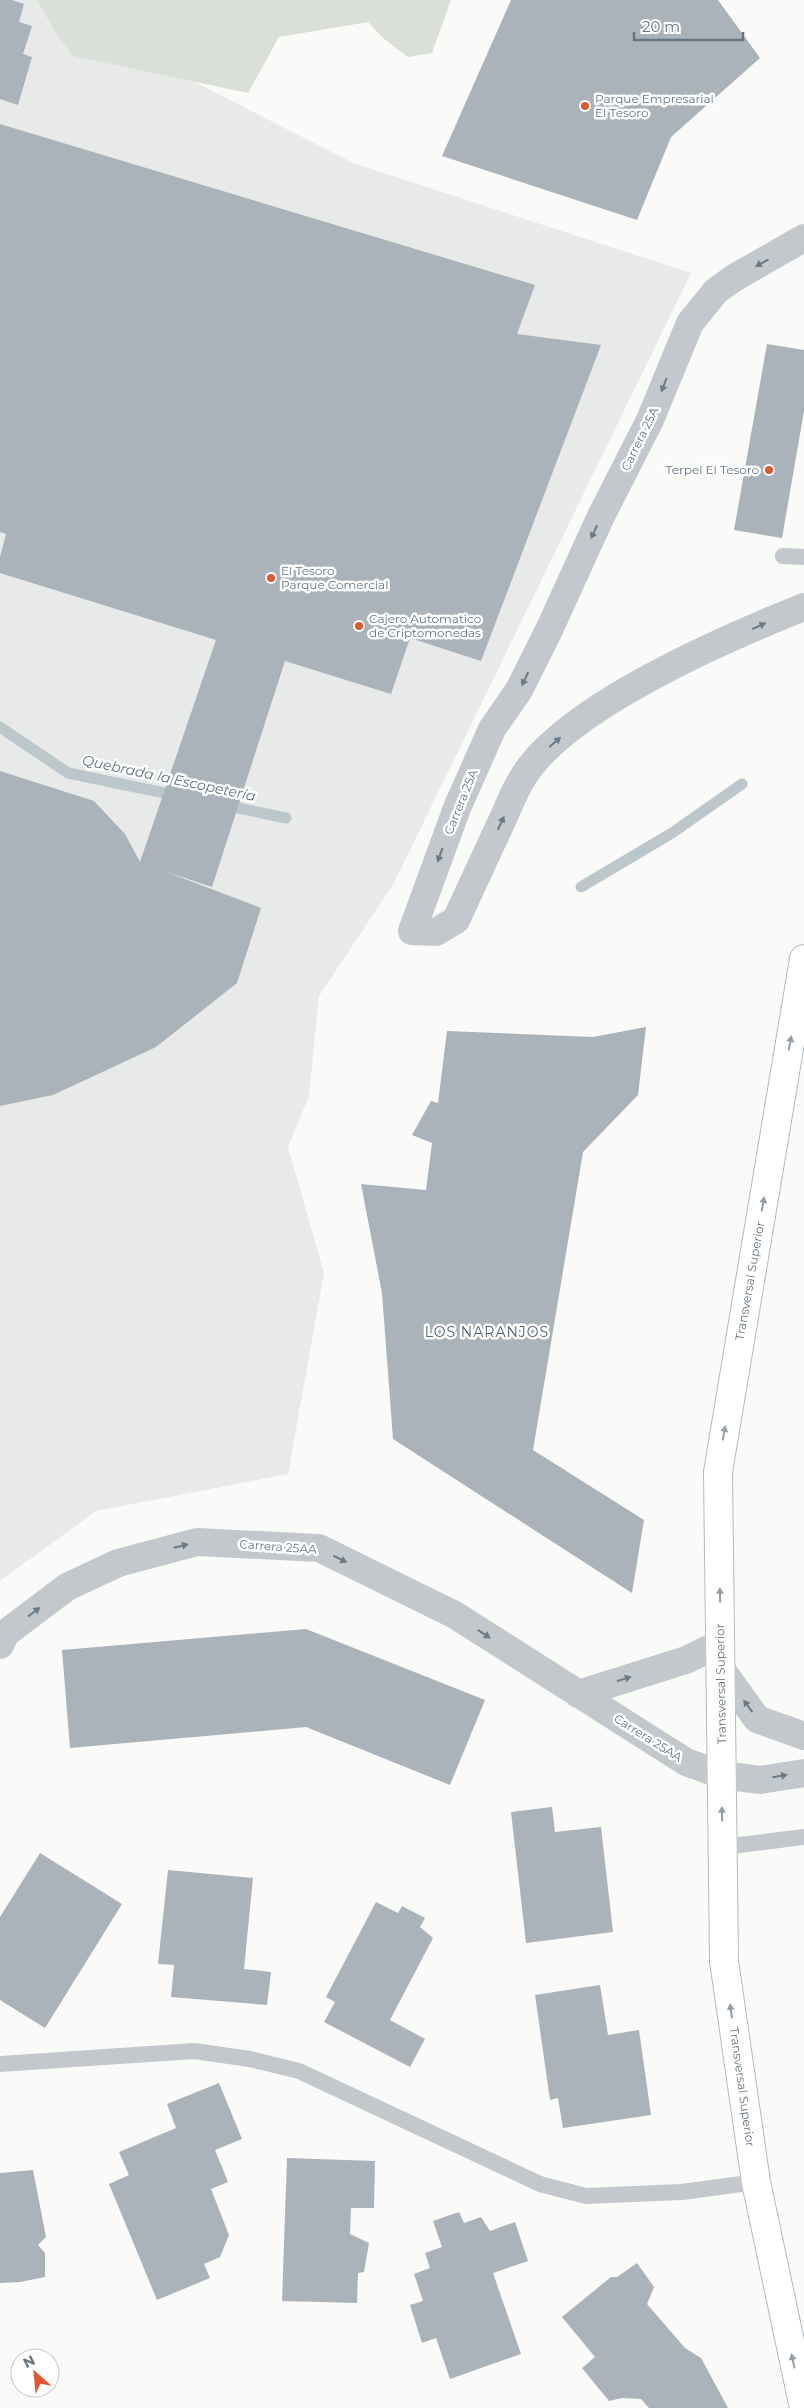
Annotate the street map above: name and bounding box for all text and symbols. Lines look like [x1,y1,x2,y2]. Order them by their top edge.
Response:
scale bar [634,10,743,42]
text: 20 m [642,17,680,36]
place label: Parque Empresarial El Tesoro [595,91,714,120]
marker: Parque Empresarial El Tesoro [579,100,591,112]
one-way arrow [755,258,768,267]
one-way arrow [660,378,668,393]
street label: Carrera 25A [618,404,662,473]
place label: Terpel El Tesoro [666,462,759,477]
marker: Terpel El Tesoro [763,464,775,476]
one-way arrow [590,525,598,539]
place label: El Tesoro Parque Comercial [281,563,388,592]
marker: El Tesoro Parque Comercial [265,572,277,584]
place label: Cajero Automatico de Criptomonedas [369,611,481,640]
marker: Cajero Automatico de Criptomonedas [353,620,365,632]
one-way arrow [752,621,766,629]
one-way arrow [521,672,529,686]
one-way arrow [548,736,561,747]
water label: Quebrada la Escopetería [81,751,257,805]
street label: Carrera 25A [441,767,481,837]
one-way arrow [497,816,505,830]
one-way arrow [436,847,443,862]
one-way arrow [786,1035,794,1051]
one-way arrow [759,1195,767,1211]
street label: Transversal Superior [732,1220,767,1342]
district label: LOS NARANJOS [425,1323,549,1341]
one-way arrow [721,1424,729,1440]
street label: Carrera 25AA [239,1536,318,1557]
one-way arrow [173,1542,188,1550]
one-way arrow [333,1555,347,1563]
one-way arrow [716,1586,724,1602]
one-way arrow [27,1607,41,1617]
street label: Transversal Superior [712,1623,729,1745]
one-way arrow [477,1629,491,1638]
one-way arrow [617,1675,632,1683]
one-way arrow [742,1700,753,1713]
street label: Carrera 25AA [611,1711,685,1765]
one-way arrow [773,1772,789,1780]
one-way arrow [718,1806,726,1822]
one-way arrow [727,2003,735,2019]
street label: Transversal Superior [727,2026,758,2148]
north arrow [10,2348,60,2398]
text: N [20,2351,38,2372]
one-way arrow [789,2353,797,2368]

